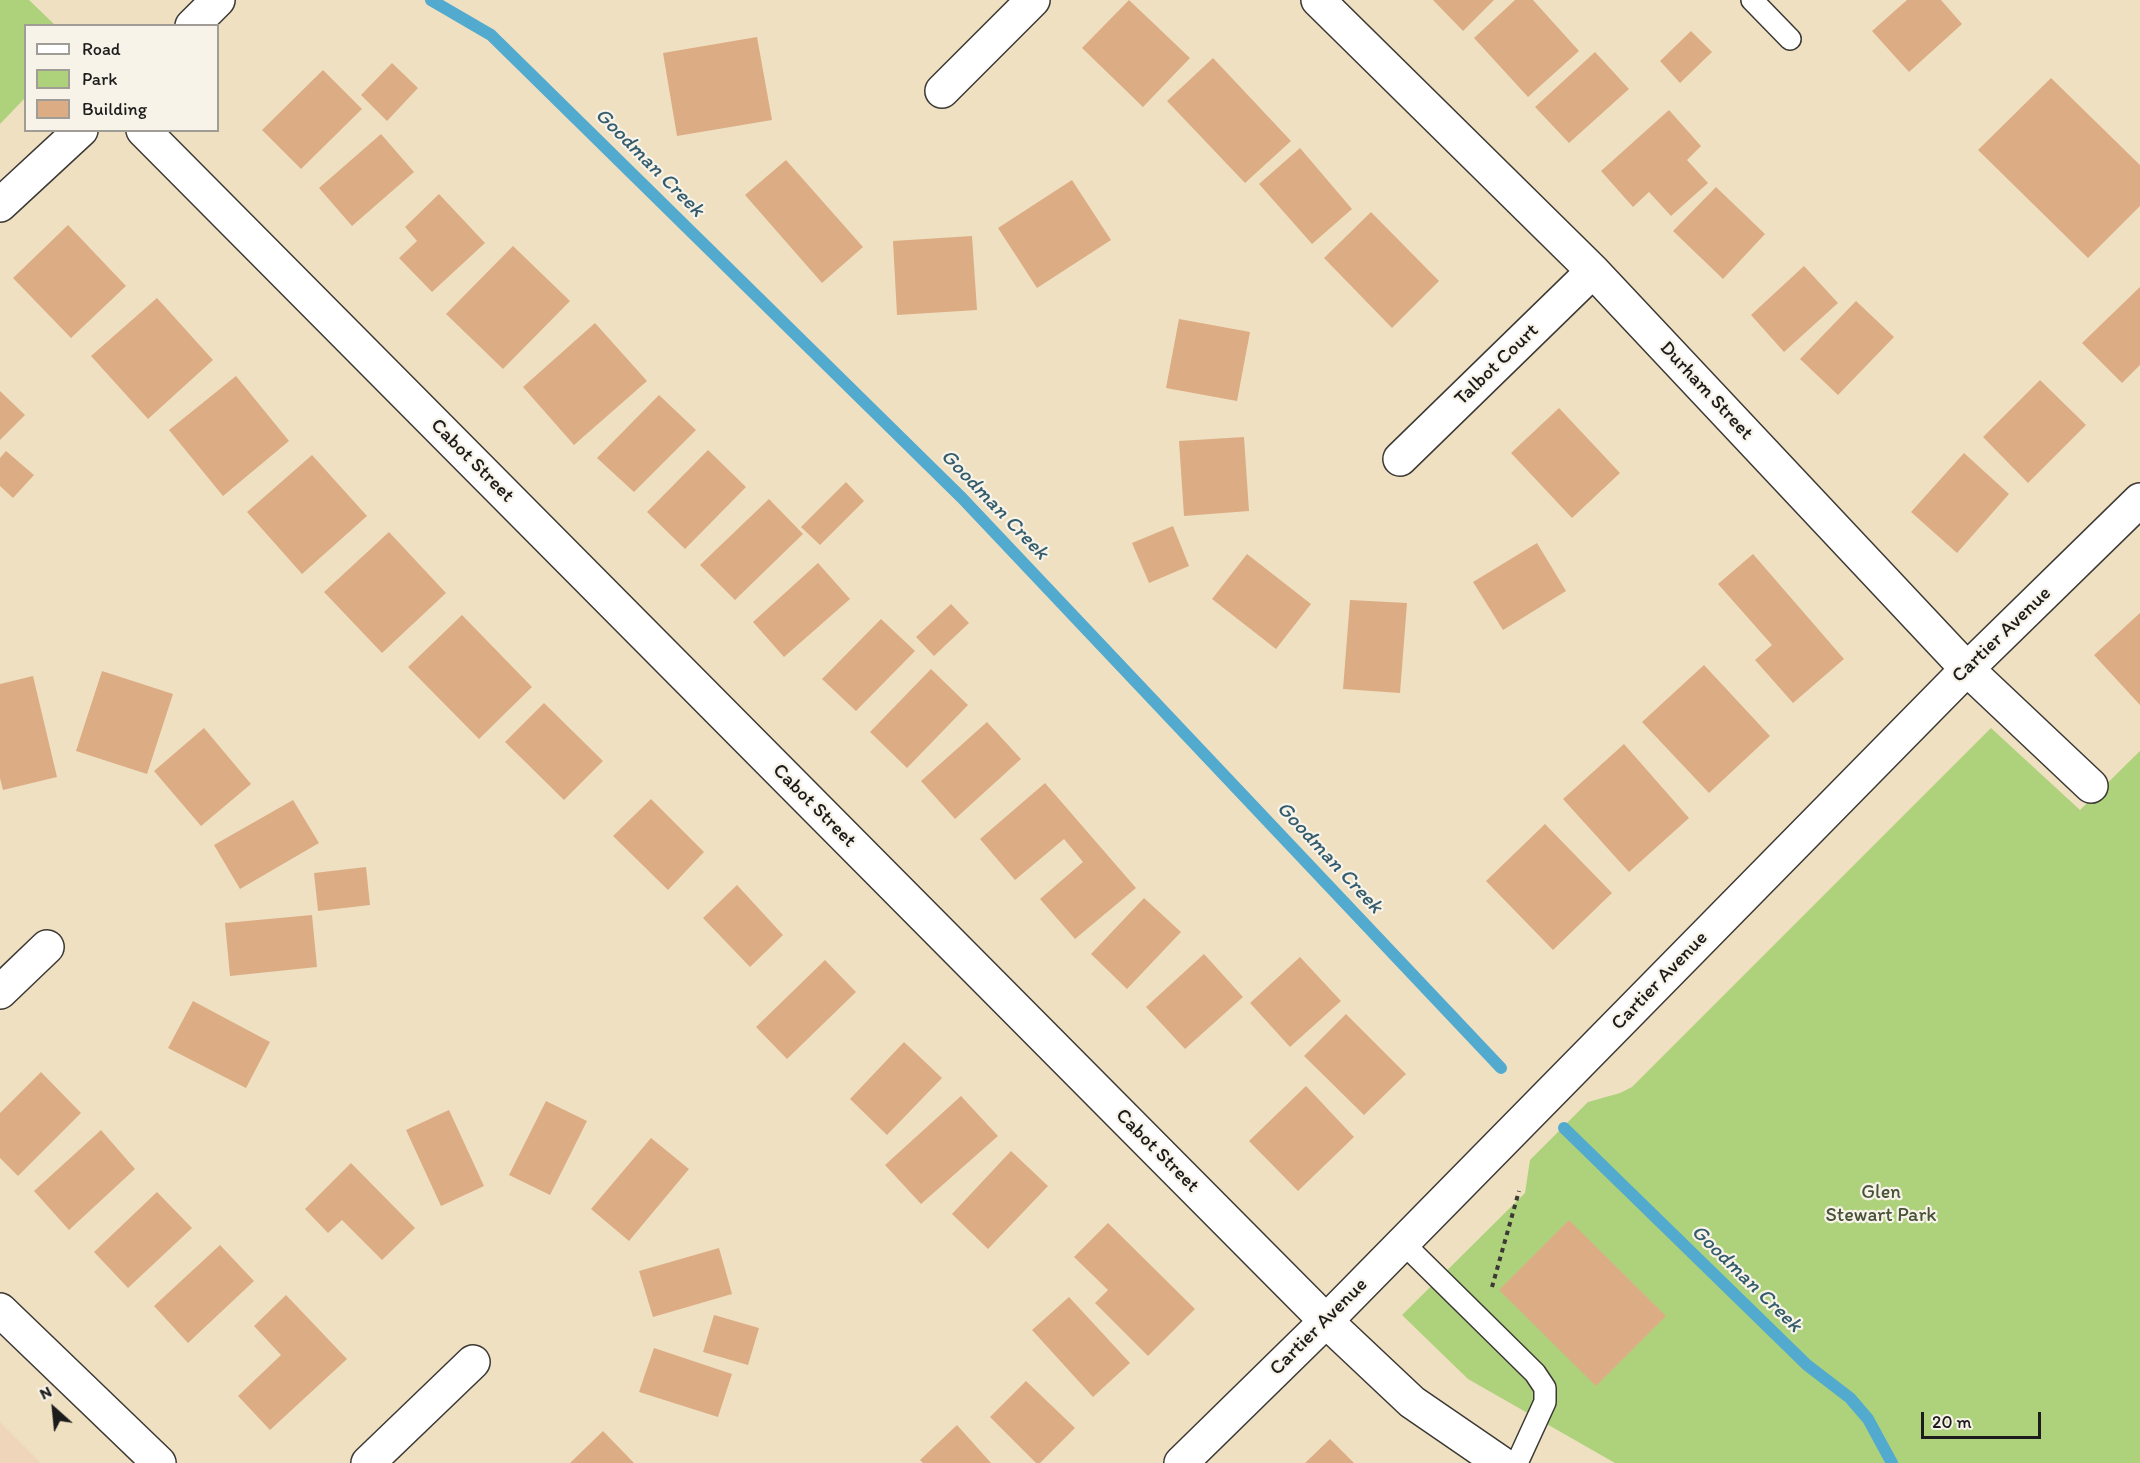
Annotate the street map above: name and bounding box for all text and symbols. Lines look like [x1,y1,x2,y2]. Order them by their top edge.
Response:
legend [24,24,219,132]
text: Road [82,38,121,60]
text: Park [82,68,117,90]
text: Building [82,98,147,120]
water label: Goodman Creek [589,103,709,223]
street label: Talbot Court [1450,319,1544,411]
street label: Durham Street [1654,337,1758,445]
street label: Cabot Street [425,414,519,508]
water label: Goodman Creek [935,444,1053,566]
street label: Cartier Avenue [1947,582,2057,688]
street label: Cabot Street [767,759,861,853]
water label: Goodman Creek [1271,797,1387,919]
street label: Cartier Avenue [1607,926,1713,1036]
street label: Cabot Street [1110,1104,1204,1198]
park label: Glen Stewart Park [1825,1181,1937,1228]
water label: Goodman Creek [1685,1220,1807,1338]
street label: Cartier Avenue [1265,1273,1373,1381]
north arrow [24,1379,84,1439]
text: N [36,1382,55,1403]
scale bar [1924,1400,2044,1438]
text: 20 m [1932,1411,1972,1433]

